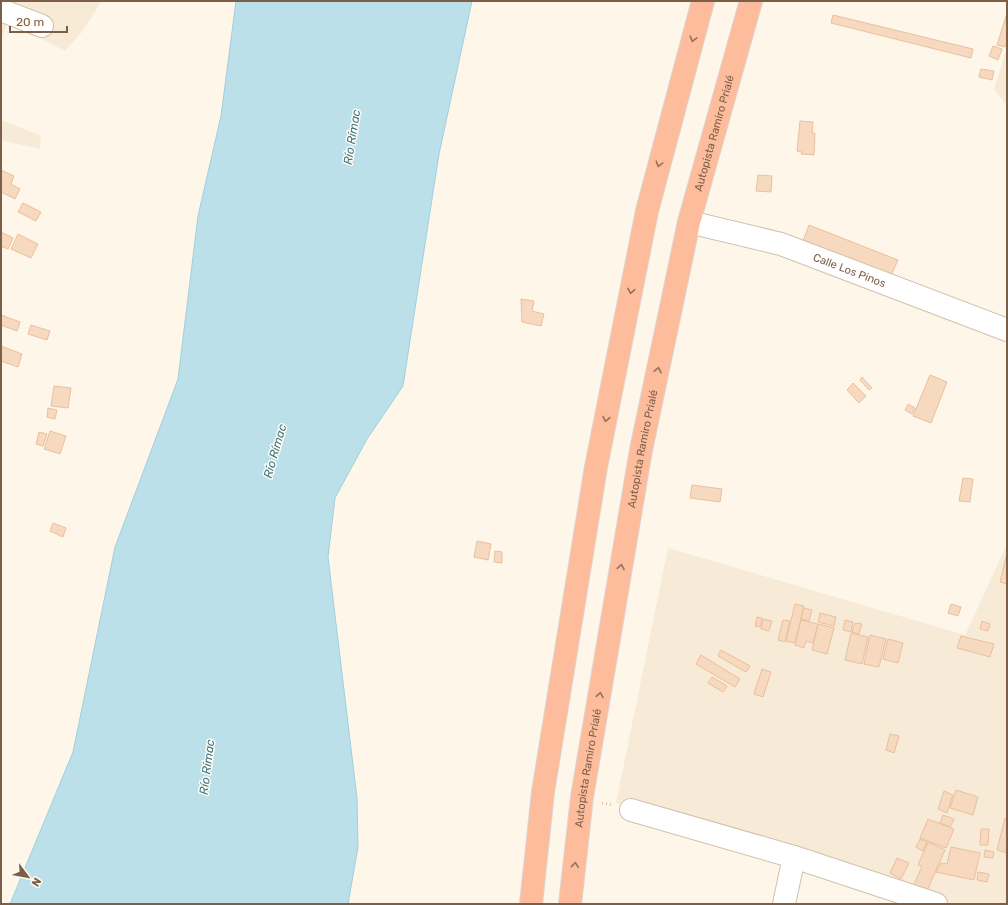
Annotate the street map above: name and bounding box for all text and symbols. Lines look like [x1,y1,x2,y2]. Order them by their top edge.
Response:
scale bar [10,8,67,34]
text: 20 m [16,15,44,29]
one-way arrow [689,35,698,42]
street label: Autopista Ramiro Prialé [692,74,737,193]
water label: Río Rímac [341,108,363,166]
one-way arrow [655,160,664,167]
street label: Calle Los Pinos [811,251,888,290]
one-way arrow [627,288,635,294]
one-way arrow [653,367,661,373]
street label: Autopista Ramiro Prialé [625,389,661,509]
one-way arrow [602,415,610,422]
water label: Río Rímac [261,422,290,480]
one-way arrow [617,564,625,570]
one-way arrow [595,692,604,698]
street label: Autopista Ramiro Prialé [573,708,604,828]
water label: Río Rímac [197,738,217,796]
north arrow [8,857,48,897]
one-way arrow [570,862,579,868]
text: N [28,875,44,889]

